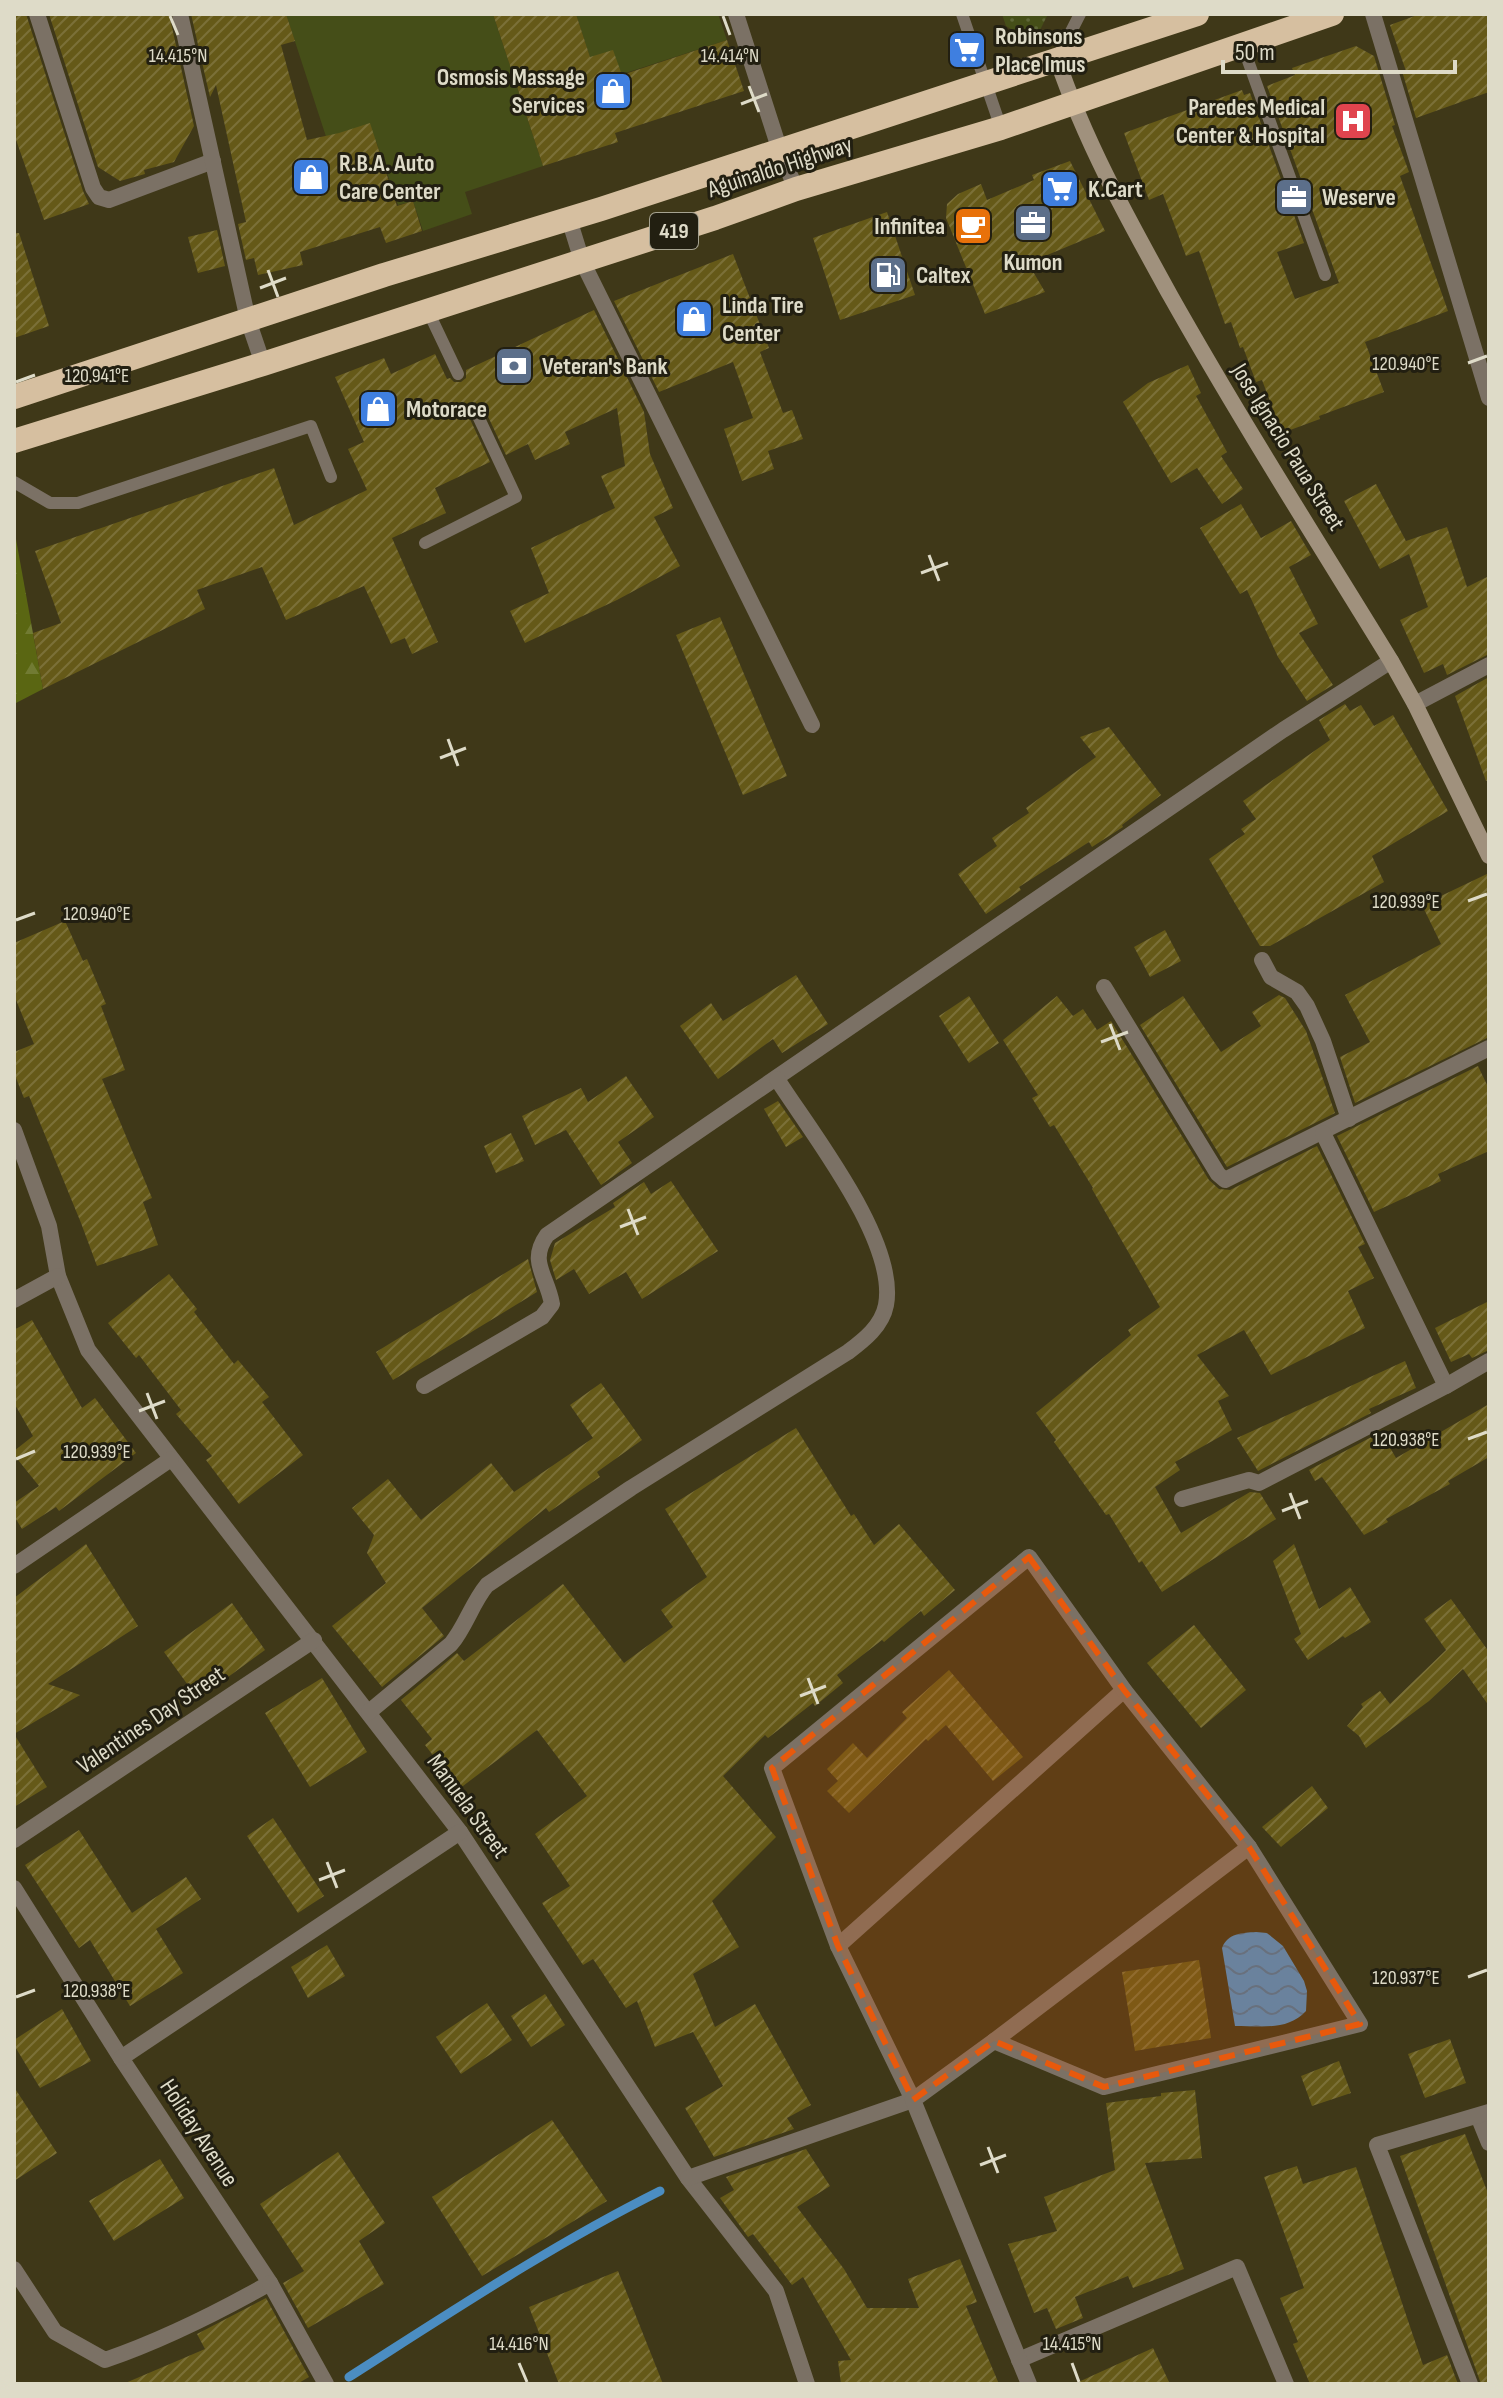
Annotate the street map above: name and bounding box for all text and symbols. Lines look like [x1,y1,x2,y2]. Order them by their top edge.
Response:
place label: Robinsons Place Imus [995,22,1086,79]
scale bar [1223,24,1455,74]
supermarket icon: Robinsons Place Imus [946,29,988,71]
text: 50 m [1235,38,1275,67]
text: 14.415°N [149,44,207,68]
text: 14.414°N [701,44,759,68]
place label: Osmosis Massage Services [437,63,585,120]
shop icon: Osmosis Massage Services [592,70,634,112]
place label: Paredes Medical Center & Hospital [1176,93,1325,150]
hospital icon: Paredes Medical Center & Hospital [1332,100,1374,142]
street label: Aguinaldo Highway [703,130,856,204]
place label: R.B.A. Auto Care Center [339,149,441,206]
shop icon: R.B.A. Auto Care Center [290,156,332,198]
supermarket icon: K.Cart [1039,168,1081,210]
place label: K.Cart [1088,175,1143,204]
office icon: Weserve [1273,176,1315,218]
place label: Weserve [1322,183,1396,212]
office icon: Kumon [1012,202,1054,244]
cafe icon: Infinitea [952,205,994,247]
place label: Infinitea [874,212,945,241]
road number: 419 [650,213,698,249]
place label: Kumon [1003,248,1063,277]
fuel station icon: Caltex [867,254,909,296]
place label: Caltex [916,261,971,290]
place label: Linda Tire Center [722,291,804,348]
shop icon: Linda Tire Center [673,298,715,340]
bank icon: Veteran's Bank [493,345,535,387]
place label: Veteran's Bank [542,352,668,381]
text: 120.940°E [1372,352,1440,376]
street label: Jose Ignacio Paua Street [1224,357,1351,536]
text: 120.941°E [65,364,129,388]
shop icon: Motorace [357,388,399,430]
place label: Motorace [406,395,487,424]
text: 120.939°E [1372,890,1440,914]
text: 120.940°E [63,902,131,926]
text: 120.938°E [1373,1428,1439,1452]
text: 120.939°E [63,1440,131,1464]
street label: Valentines Day Street [71,1660,231,1780]
street label: Manuela Street [421,1748,515,1864]
text: 120.937°E [1372,1966,1440,1990]
text: 120.938°E [64,1979,130,2003]
street label: Holiday Avenue [153,2074,245,2192]
text: 14.416°N [489,2332,549,2356]
text: 14.415°N [1043,2332,1101,2356]

